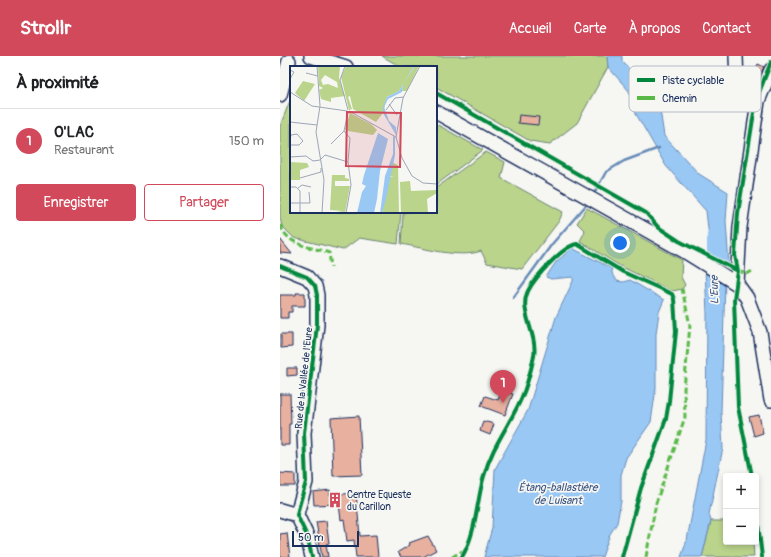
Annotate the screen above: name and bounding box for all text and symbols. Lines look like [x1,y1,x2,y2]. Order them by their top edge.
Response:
text: Strollr [20,16,71,40]
text: Accueil [509,20,552,37]
text: Carte [574,20,606,37]
text: À propos [628,20,680,37]
text: Contact [702,20,751,37]
inset map [290,66,437,213]
legend [629,66,761,112]
text: À proximité [16,72,99,93]
text: Piste cyclable [662,74,725,87]
text: Chemin [662,92,697,105]
text: O'LAC [54,123,94,142]
text: 1 [26,133,32,149]
text: 150 m [229,133,264,149]
text: Restaurant [54,142,114,158]
button: Enregistrer [16,184,136,221]
button: Partager [144,184,264,221]
your location [610,233,630,253]
water label: L'Eure [708,274,721,304]
street label: Rue de la Vallée de l'Eure [293,327,315,429]
pin: 1 [490,370,516,403]
map controls [723,473,759,545]
button: + [723,473,759,509]
water label: Étang-ballastière de Luisant [519,480,599,507]
place label: Centre Equeste du Carillon [347,489,411,513]
building icon: Centre Equeste du Carillon [326,491,344,509]
button: − [723,509,759,545]
scale bar [292,529,359,548]
text: 50 m [298,531,324,544]

